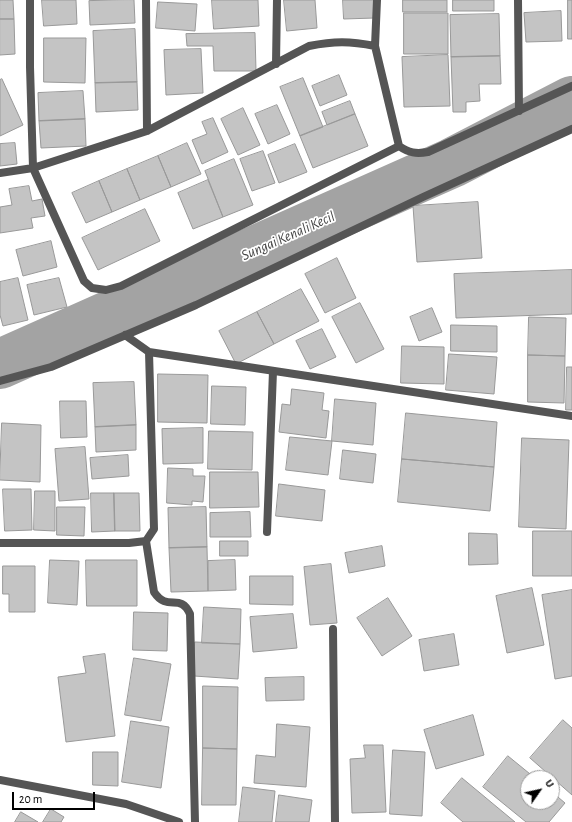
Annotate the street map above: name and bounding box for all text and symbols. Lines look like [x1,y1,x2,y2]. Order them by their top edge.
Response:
water label: Sungai Kenali Kecil [238,207,338,265]
north arrow [520,770,560,810]
text: U [543,778,556,790]
scale bar [14,784,97,810]
text: 20 m [19,793,42,805]

